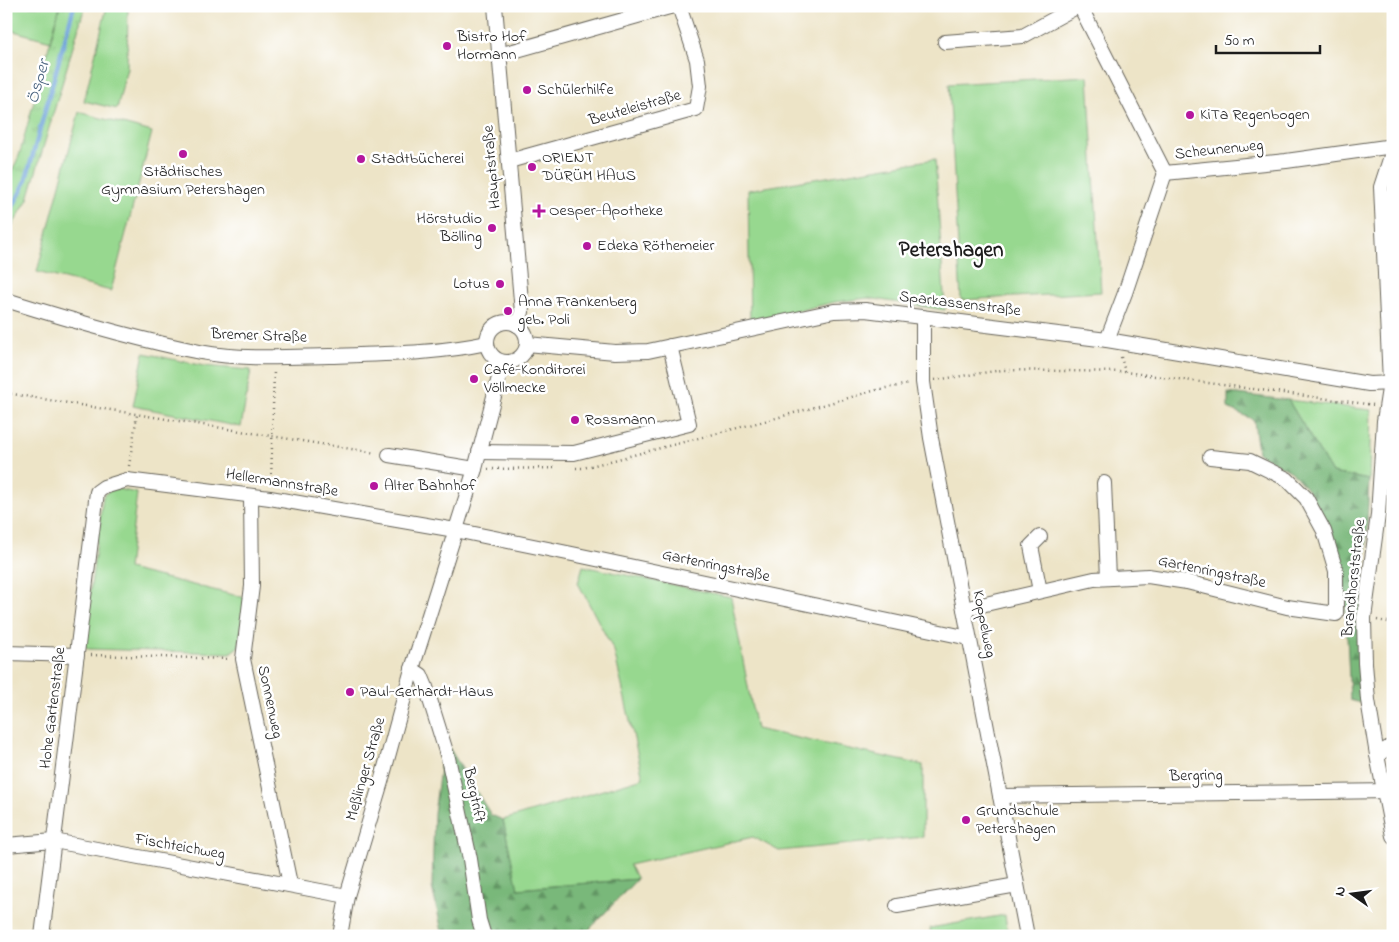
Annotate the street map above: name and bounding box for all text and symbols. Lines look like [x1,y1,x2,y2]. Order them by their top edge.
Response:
scale bar [1216,22,1320,54]
place label: Bistro Hof Hormann [456,25,527,67]
text: 50 m [1224,30,1255,52]
marker: Bistro Hof Hormann [441,40,453,52]
water label: Ösper [20,55,58,107]
place label: Schülerhilfe [537,78,614,102]
street label: Beuteleistraße [585,83,685,133]
marker: Schülerhilfe [521,84,533,96]
place label: KiTa Regenbogen [1200,103,1310,127]
marker: KiTa Regenbogen [1184,109,1196,121]
street label: Hauptstraße [476,123,508,210]
street label: Scheunenweg [1173,133,1265,167]
place label: ORIENT DÜRÜM HAUS [541,146,636,188]
place label: Stadtbücherei [371,147,464,171]
marker: Städtisches Gymnasium Petershagen [177,148,189,160]
marker: Stadtbücherei [355,153,367,165]
place label: Städtisches Gymnasium Petershagen [101,160,265,202]
marker: ORIENT DÜRÜM HAUS [526,161,538,173]
place label: Oesper-Apotheke [549,199,664,223]
marker: Oesper-Apotheke [533,205,545,217]
place label: Hörstudio Bölling [417,207,482,249]
marker: Hörstudio Bölling [486,222,498,234]
place label: Edeka Röthemeier [597,234,714,258]
district label: Petershagen [899,236,1003,268]
marker: Edeka Röthemeier [581,240,593,252]
place label: Lotus [453,272,490,296]
marker: Lotus [494,278,506,290]
street label: Sparkassenstraße [898,285,1023,323]
place label: Anna Frankenberg geb. Poli [517,290,637,332]
marker: Anna Frankenberg geb. Poli [502,305,514,317]
street label: Bremer Straße [209,322,308,350]
place label: Café-Konditorei Völlmecke [483,358,586,400]
marker: Café-Konditorei Völlmecke [468,373,480,385]
place label: Rossmann [585,408,655,432]
marker: Rossmann [569,414,581,426]
street label: Hellermannstraße [224,462,341,504]
place label: Alter Bahnhof [384,474,477,498]
marker: Alter Bahnhof [368,480,380,492]
street label: Brandhorststraße [1336,517,1372,639]
street label: Gartenringstraße [660,543,773,589]
street label: Gartenringstraße [1156,549,1269,595]
street label: Koppelweg [966,588,1002,660]
street label: Hohe Gartenstraße [34,645,72,770]
street label: Sonnenweg [251,663,289,741]
place label: Paul-Gerhardt-Haus [360,680,494,704]
marker: Paul-Gerhardt-Haus [344,686,356,698]
street label: Meßlinger Straße [340,714,392,824]
street label: Bergtrift [456,764,492,825]
street label: Bergring [1168,764,1223,788]
place label: Grundschule Petershagen [976,799,1060,841]
marker: Grundschule Petershagen [960,814,972,826]
street label: Fischteichweg [132,827,227,867]
north arrow [1326,870,1376,920]
text: N [1330,884,1352,898]

